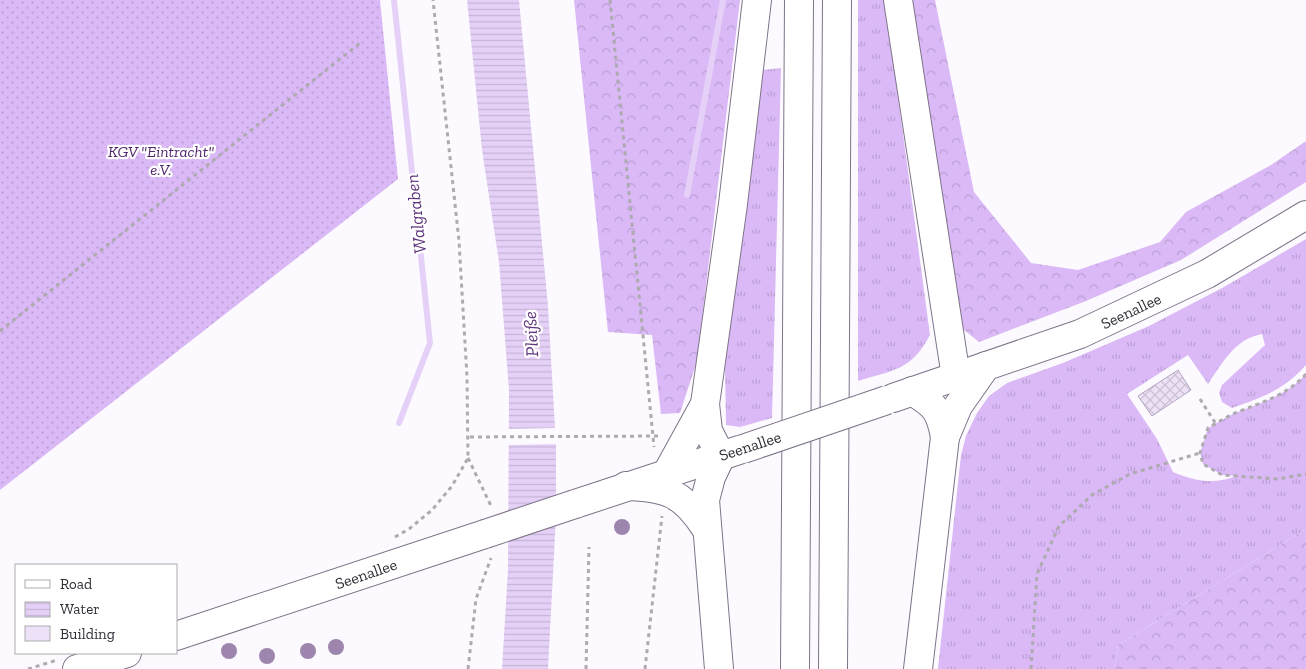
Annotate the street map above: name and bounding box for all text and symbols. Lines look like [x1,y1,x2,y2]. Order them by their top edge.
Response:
park label: KGV "Eintracht" e.V. [108,142,214,179]
water label: Walgraben [401,173,431,255]
street label: Seenallee [1098,289,1164,333]
water label: Pleiße [519,311,543,357]
street label: Seenallee [717,427,783,465]
street label: Seenallee [333,555,399,593]
legend [15,564,178,654]
text: Road [60,575,93,593]
text: Water [60,600,100,618]
text: Building [60,625,115,643]

